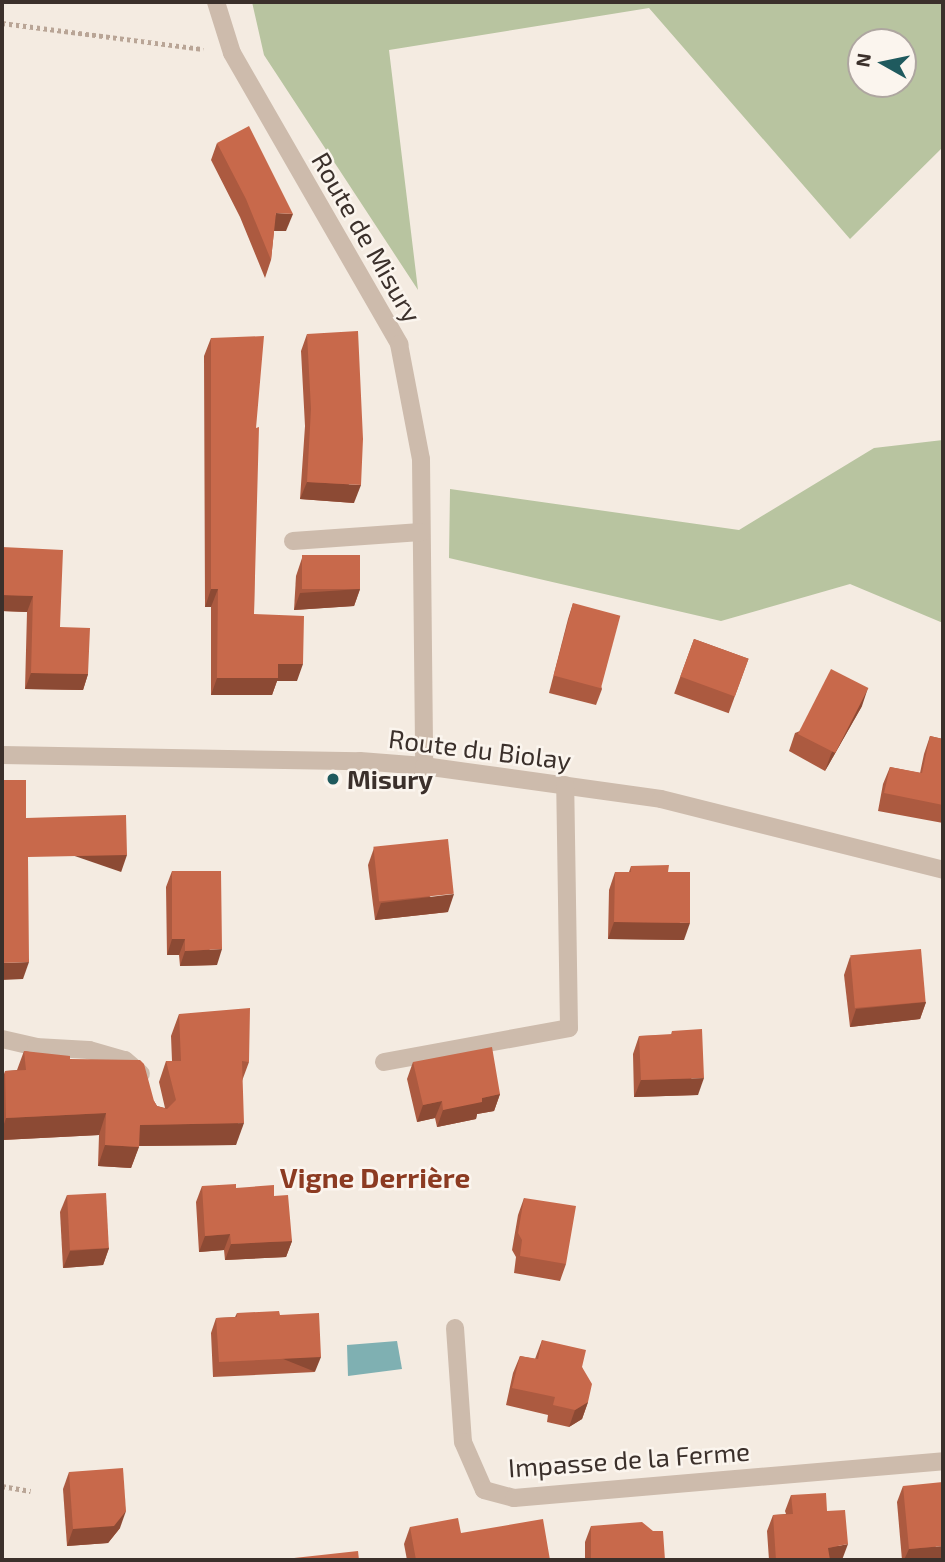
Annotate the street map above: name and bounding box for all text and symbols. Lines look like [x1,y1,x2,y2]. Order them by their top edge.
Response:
north arrow [847,28,917,98]
text: N [850,51,875,69]
street label: Route de Misury [306,146,428,328]
street label: Route du Biolay [387,722,573,776]
place label: Misury [347,763,433,795]
marker: Misury [325,771,341,787]
district label: Vigne Derrière [280,1160,470,1194]
street label: Impasse de la Ferme [507,1435,751,1483]

